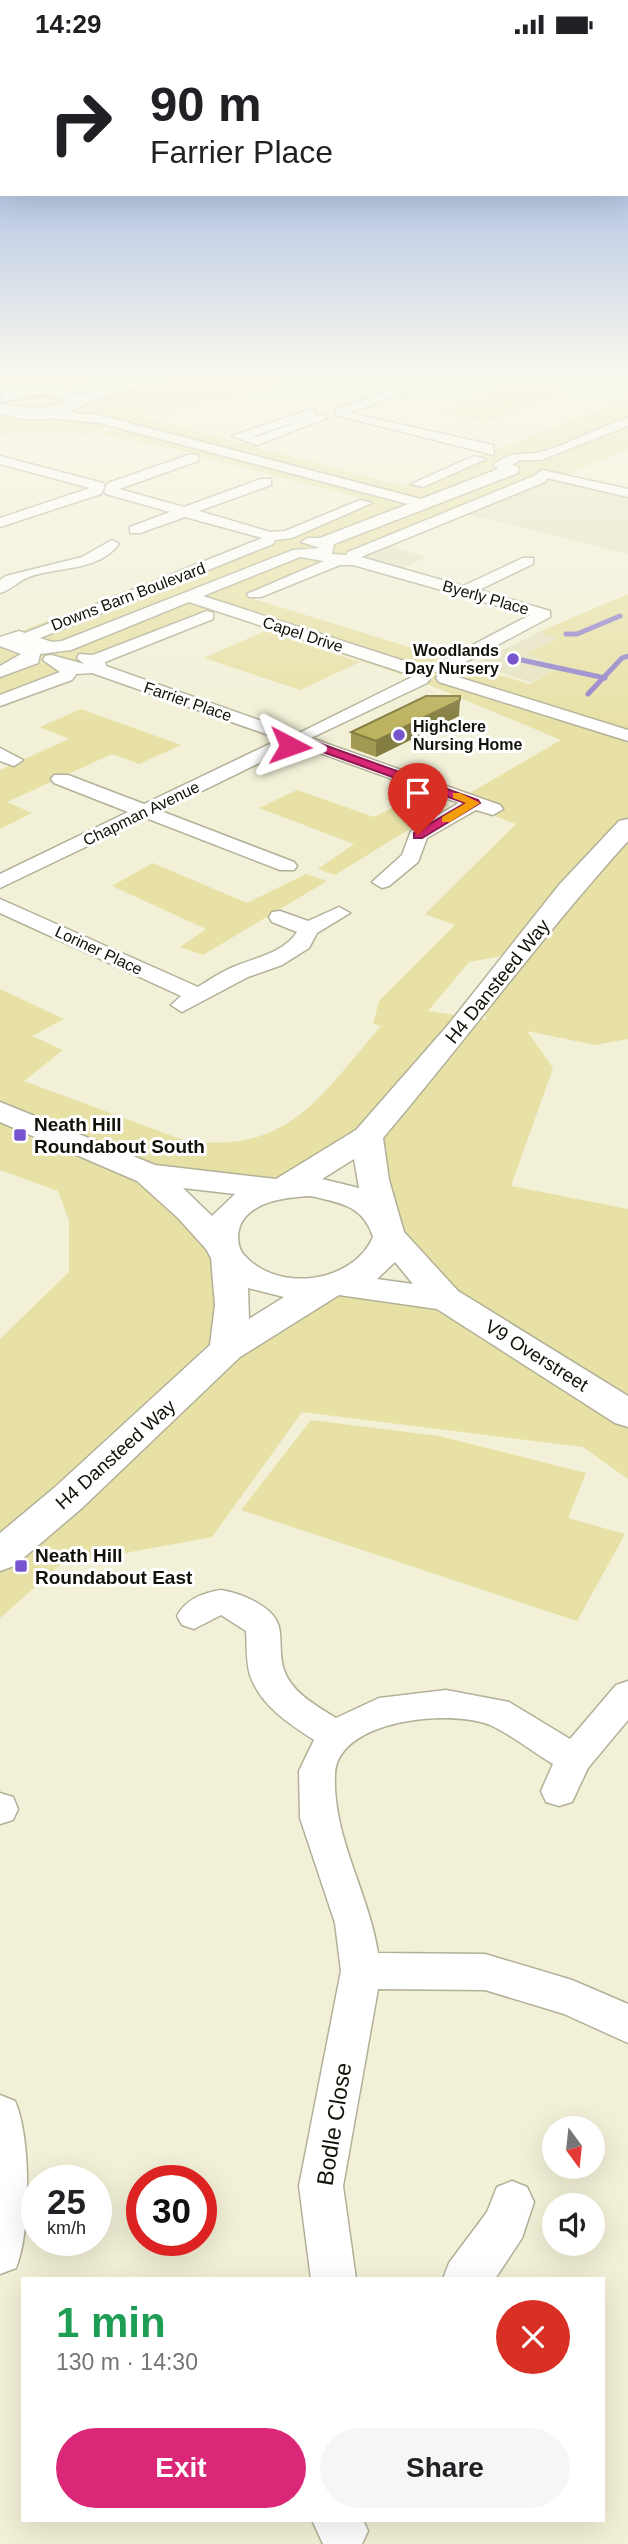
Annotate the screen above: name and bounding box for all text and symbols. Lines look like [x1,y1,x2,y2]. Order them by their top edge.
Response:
text: 14:29 [35,9,102,39]
icon: right [35,77,126,168]
text: 90 m [150,77,262,131]
text: Farrier Place [150,134,333,170]
street label: Downs Barn Boulevard [49,559,208,634]
street label: Byerly Place [441,577,531,618]
street label: Capel Drive [260,613,345,656]
place label: Woodlands Day Nursery [405,642,499,677]
marker: Woodlands Day Nursery [505,651,521,667]
street label: Farrier Place [142,679,234,724]
position arrow [253,709,327,783]
place label: Highclere Nursing Home [413,718,522,753]
marker: Highclere Nursing Home [391,727,407,743]
pin [388,763,448,835]
icon: arrive [399,774,437,812]
street label: Chapman Avenue [80,778,202,849]
street label: H4 Dansteed Way [441,915,554,1048]
street label: Loriner Place [52,923,145,978]
place label: Neath Hill Roundabout South [34,1114,205,1157]
marker: Neath Hill Roundabout South [12,1127,28,1143]
street label: V9 Overstreet [481,1315,593,1396]
street label: H4 Dansteed Way [51,1395,180,1514]
place label: Neath Hill Roundabout East [35,1545,193,1588]
marker: Neath Hill Roundabout East [13,1558,29,1574]
street label: Bodle Close [311,2061,357,2187]
north arrow [542,2116,606,2179]
map controls [542,2116,605,2256]
speed limit sign: 30 [126,2165,217,2256]
text: 25 [47,2182,86,2221]
button: sound [542,2193,605,2256]
text: km/h [47,2218,86,2238]
text: 1 min [56,2299,166,2346]
button: close [496,2300,570,2374]
text: 130 m · 14:30 [56,2349,198,2375]
button: Exit [56,2428,306,2508]
button: Share [320,2428,570,2508]

